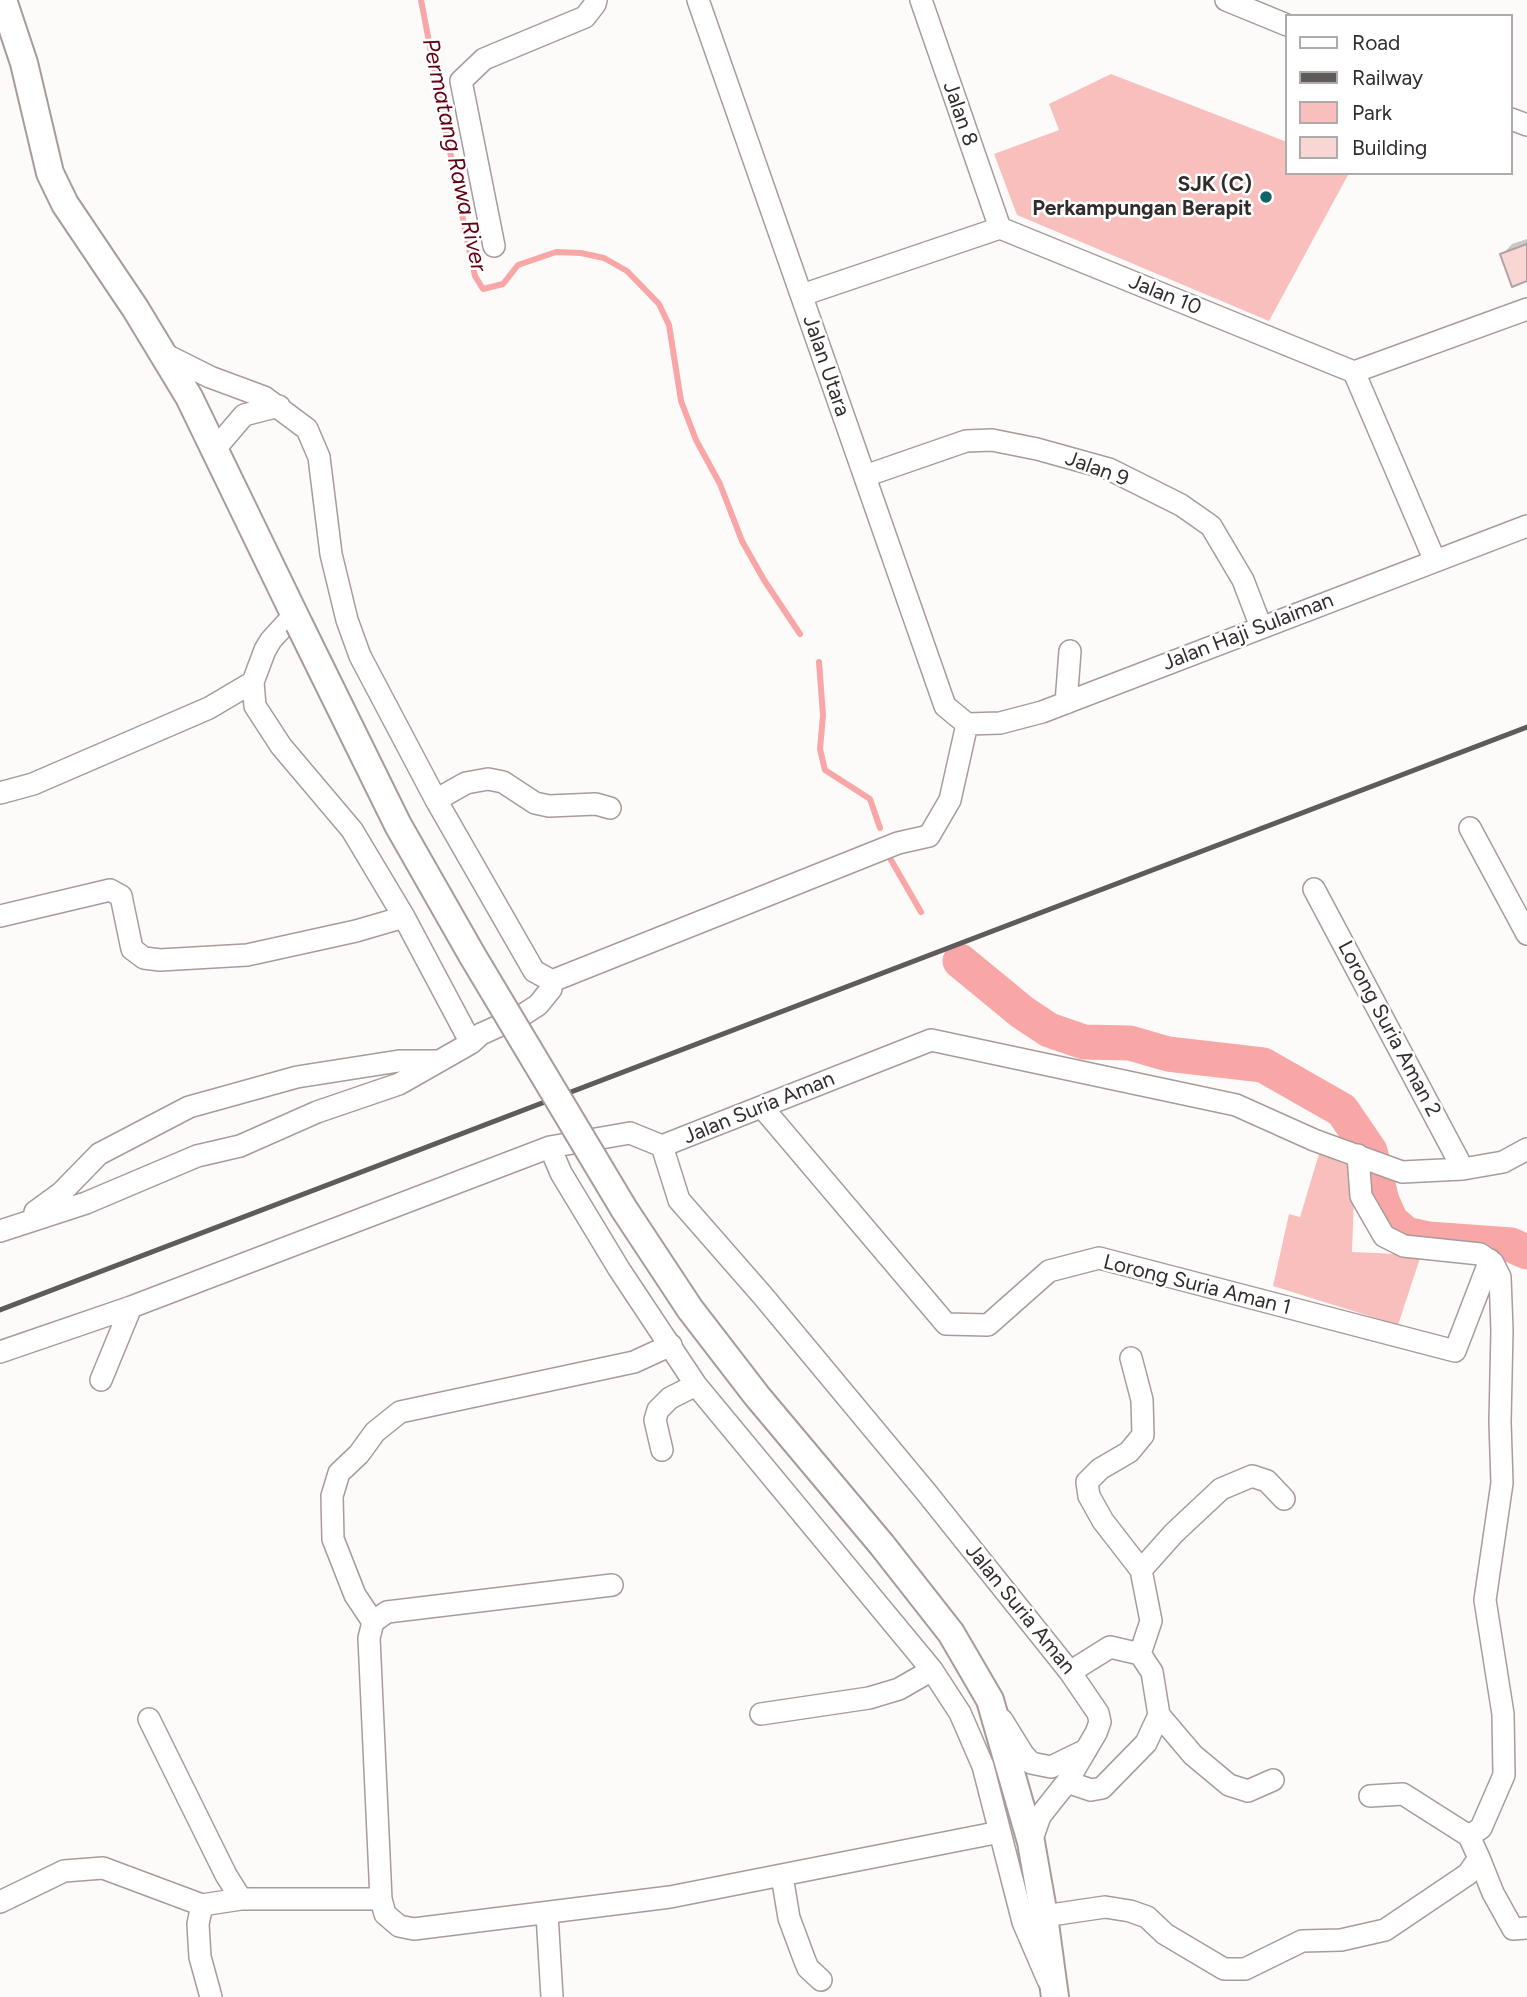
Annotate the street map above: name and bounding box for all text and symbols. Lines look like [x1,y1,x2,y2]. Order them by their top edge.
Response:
legend [1286,14,1513,175]
text: Road [1352,30,1400,55]
water label: Permatang Rawa River [416,36,492,274]
text: Railway [1352,65,1423,90]
street label: Jalan 8 [937,78,983,150]
text: Park [1352,100,1392,125]
text: Building [1352,135,1427,160]
place label: SJK (C) Perkampungan Berapit [1032,172,1252,222]
marker: SJK (C) Perkampungan Berapit [1258,189,1274,205]
street label: Jalan 10 [1125,269,1205,321]
street label: Jalan Utara [797,312,855,420]
street label: Jalan 9 [1062,446,1132,492]
street label: Jalan Haji Sulaiman [1159,588,1337,676]
street label: Lorong Suria Aman 2 [1332,937,1446,1121]
street label: Jalan Suria Aman [680,1066,838,1150]
street label: Lorong Suria Aman 1 [1101,1249,1293,1321]
street label: Jalan Suria Aman [960,1539,1080,1679]

